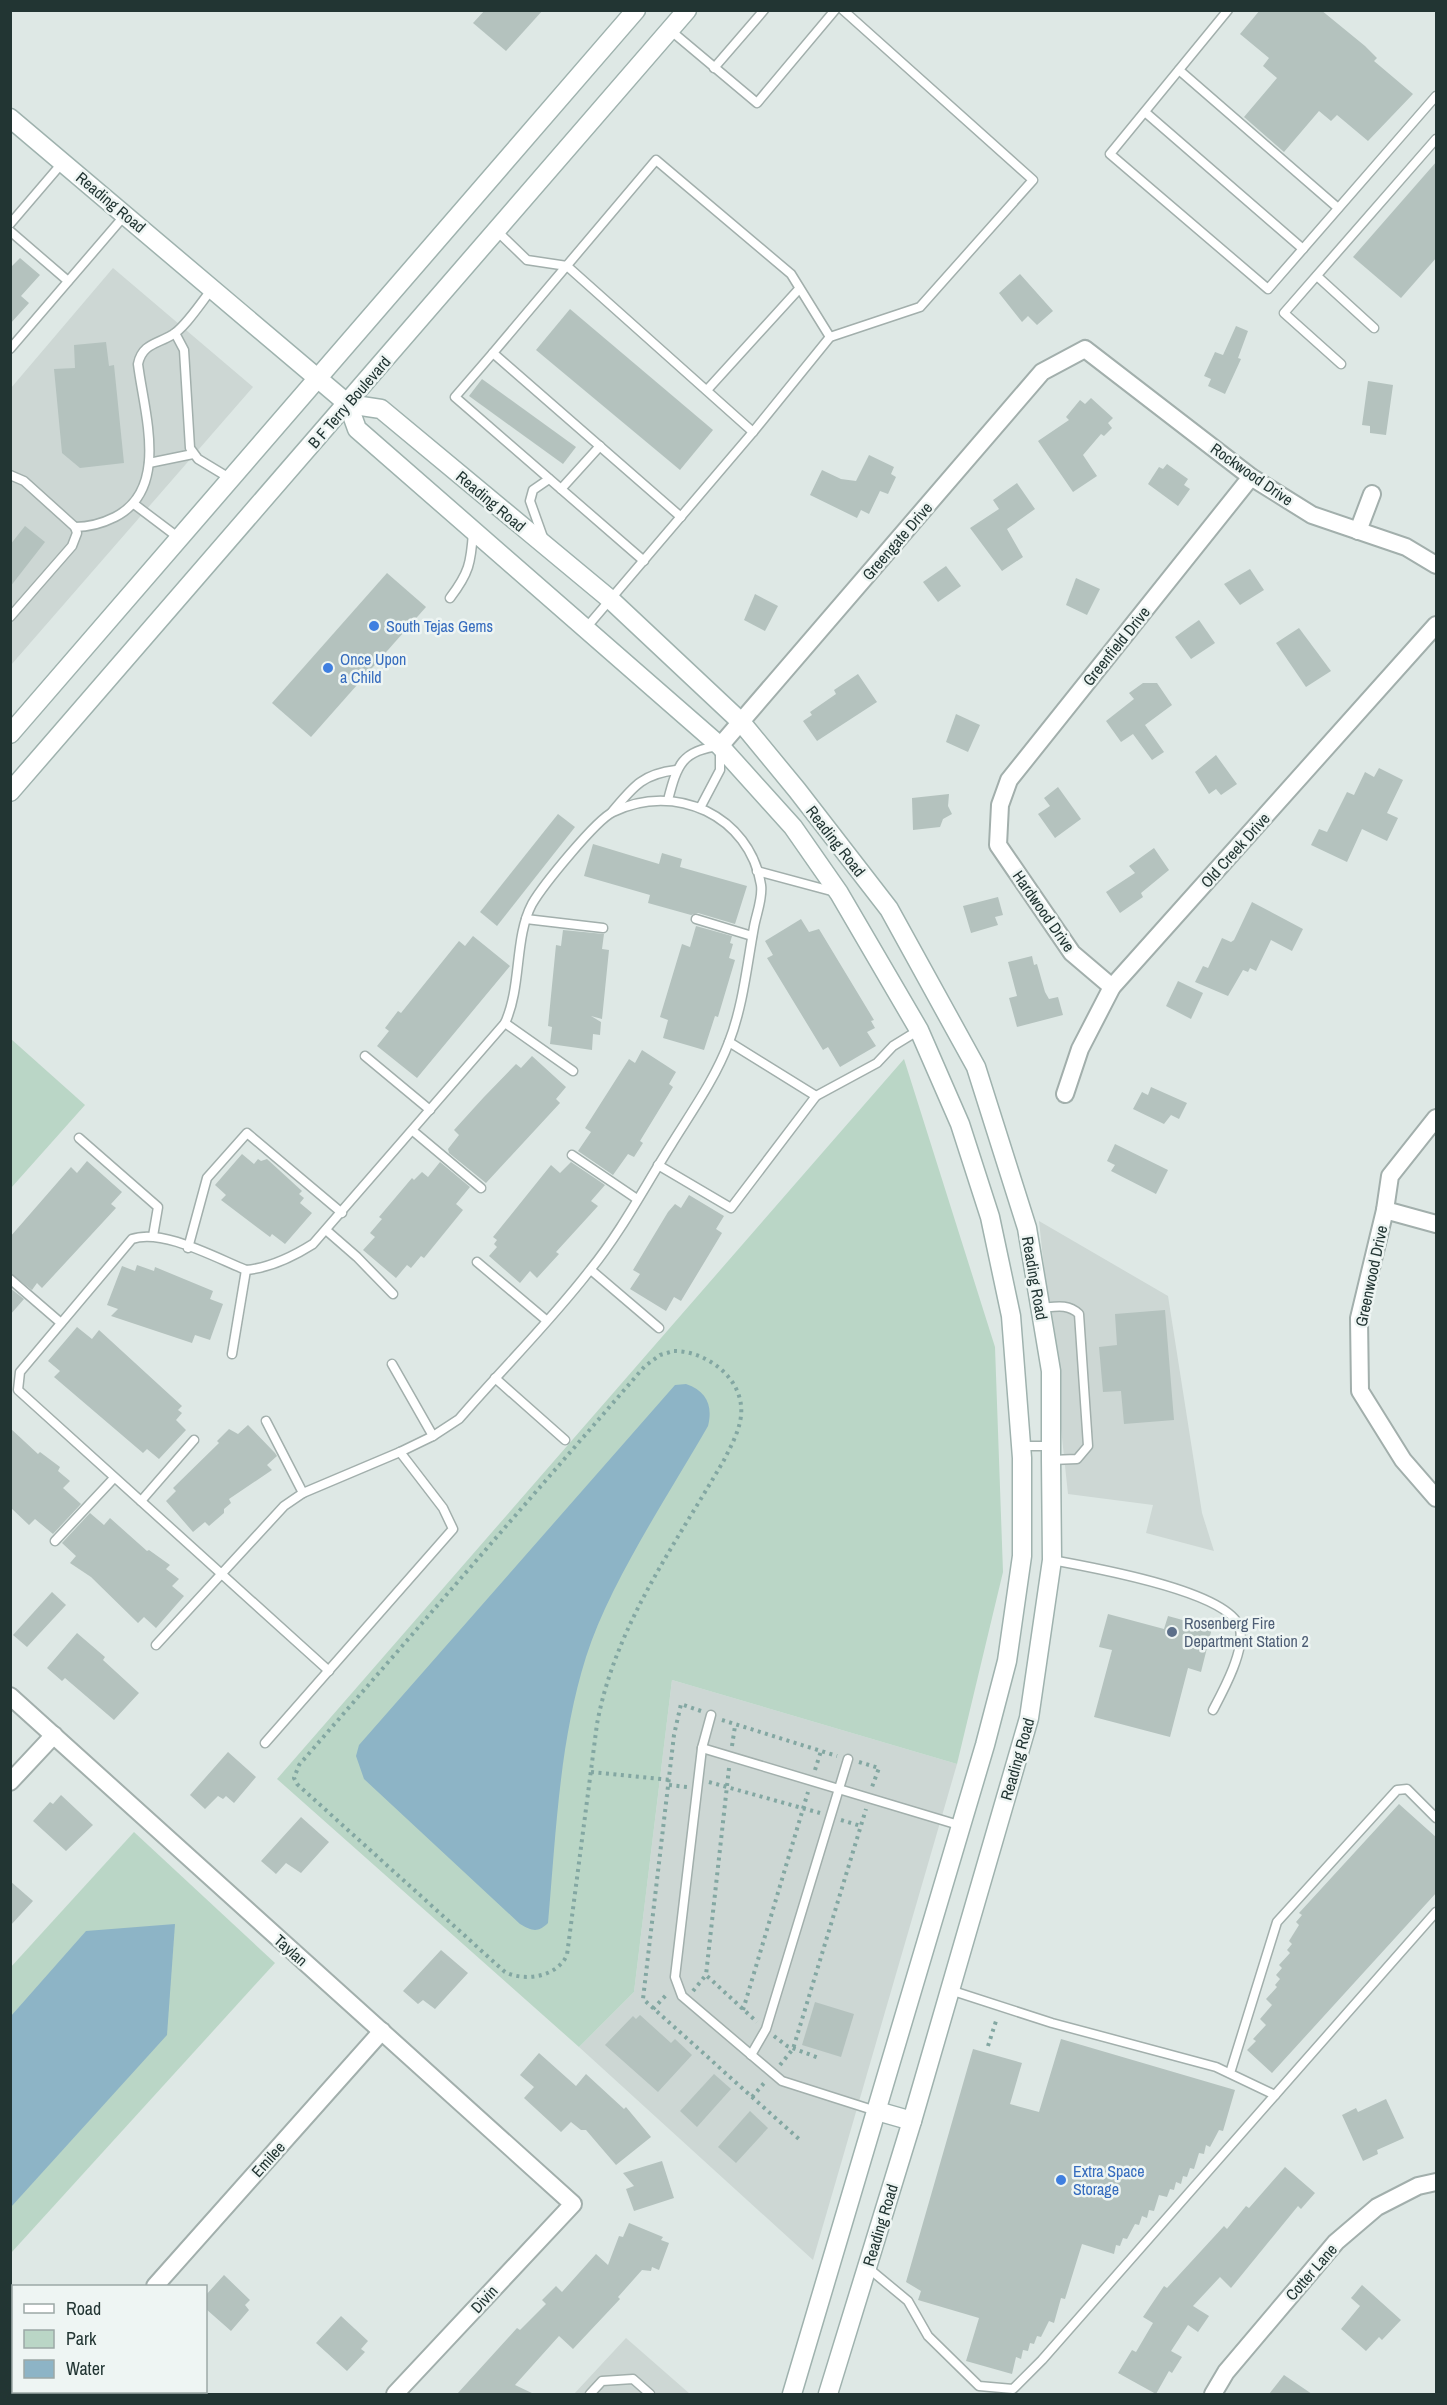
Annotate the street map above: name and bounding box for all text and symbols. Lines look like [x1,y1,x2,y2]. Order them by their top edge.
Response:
street label: Reading Road [72,166,150,238]
street label: B F Terry Boulevard [303,351,395,453]
street label: Rockwood Drive [1206,437,1298,511]
street label: Reading Road [452,465,530,537]
street label: Greengate Drive [857,497,937,585]
street label: Greenfield Drive [1077,602,1155,690]
place label: South Tejas Gems [386,615,493,637]
marker: South Tejas Gems [367,619,381,633]
place label: Once Upon a Child [340,648,406,688]
marker: Once Upon a Child [321,661,335,675]
street label: Reading Road [801,801,871,881]
street label: Old Creek Drive [1195,808,1275,892]
street label: Hardwood Drive [1008,866,1080,956]
street label: Greenwood Drive [1350,1223,1392,1329]
street label: Reading Road [1017,1234,1053,1322]
place label: Rosenberg Fire Department Station 2 [1184,1612,1309,1652]
marker: Rosenberg Fire Department Station 2 [1165,1625,1179,1639]
street label: Reading Road [995,1715,1039,1803]
street label: Taylan [269,1929,313,1971]
street label: Emilee [246,2136,290,2182]
place label: Extra Space Storage [1073,2160,1144,2200]
marker: Extra Space Storage [1054,2173,1068,2187]
street label: Reading Road [857,2181,903,2269]
street label: Cotter Lane [1280,2239,1342,2305]
street label: Divin [466,2280,502,2318]
legend [12,2285,207,2393]
text: Road [66,2296,101,2321]
text: Park [66,2326,97,2351]
text: Water [66,2356,105,2381]

